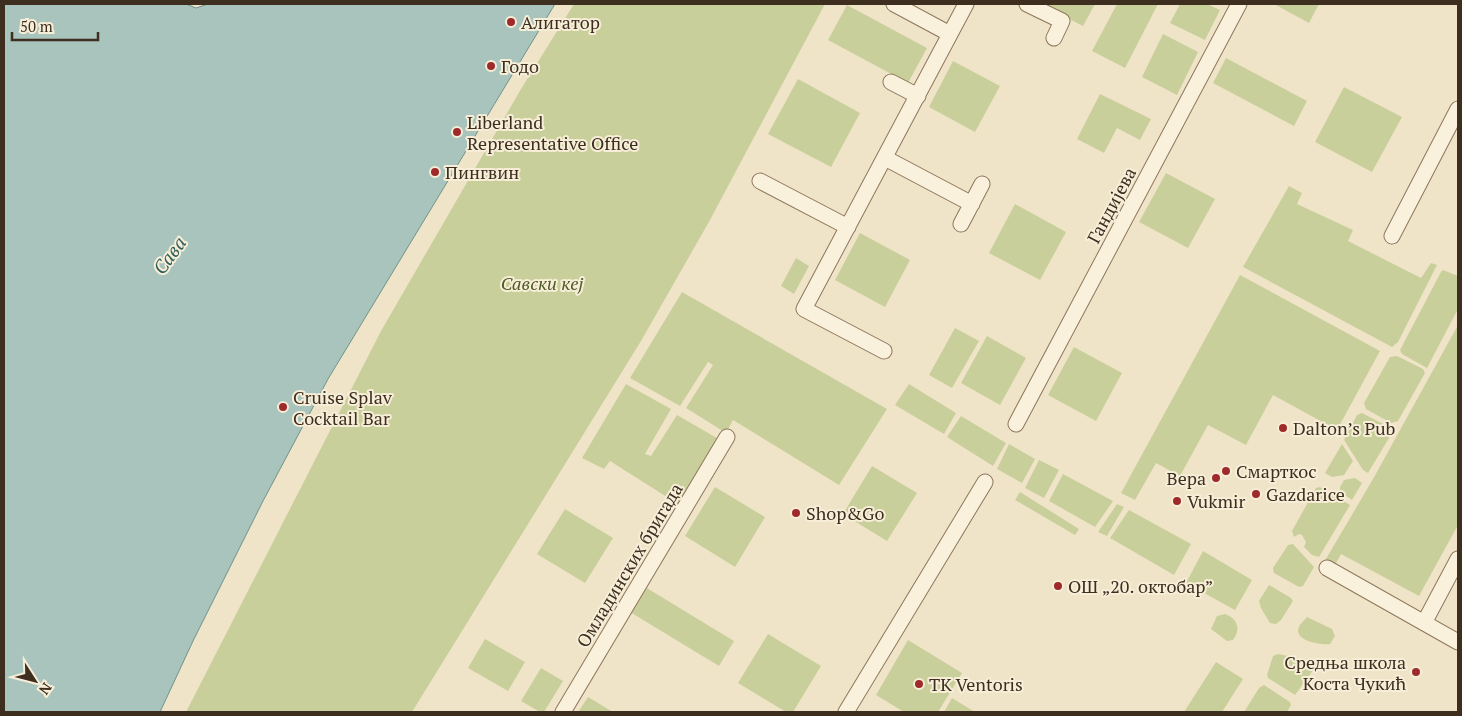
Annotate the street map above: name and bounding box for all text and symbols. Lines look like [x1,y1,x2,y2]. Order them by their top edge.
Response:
scale bar [12,10,99,42]
place label: Алигатор [521,10,600,34]
text: 50 m [20,16,53,36]
marker: Алигатор [505,16,517,28]
place label: Годо [501,54,539,78]
marker: Годо [485,60,497,72]
place label: Liberland Representative Office [467,110,638,155]
marker: Liberland Representative Office [451,126,463,138]
place label: Пингвин [445,160,519,184]
street label: Гандијева [1081,163,1141,247]
marker: Пингвин [429,166,441,178]
water label: Сава [147,231,191,279]
park label: Савски кеј [501,271,583,295]
place label: Cruise Splav Cocktail Bar [293,385,393,430]
marker: Cruise Splav Cocktail Bar [277,401,289,413]
place label: Dalton’s Pub [1293,416,1396,440]
marker: Dalton’s Pub [1277,422,1289,434]
place label: Смарткос [1236,459,1317,483]
marker: Смарткос [1220,465,1232,477]
place label: Вера [1167,466,1206,490]
marker: Вера [1210,472,1222,484]
street label: Омладинских бригада [570,478,688,652]
place label: Gazdarice [1266,482,1345,506]
marker: Gazdarice [1250,488,1262,500]
place label: Vukmir [1187,489,1245,513]
marker: Vukmir [1171,495,1183,507]
place label: Shop&Go [806,501,884,525]
marker: Shop&Go [790,507,802,519]
place label: ОШ „20. октобар” [1068,574,1213,598]
marker: ОШ „20. октобар” [1052,580,1064,592]
place label: Средња школа Коста Чукић [1284,650,1406,695]
north arrow [10,656,60,706]
marker: Средња школа Коста Чукић [1410,666,1422,678]
place label: TK Ventoris [929,672,1023,696]
marker: TK Ventoris [913,678,925,690]
text: N [35,679,57,699]

